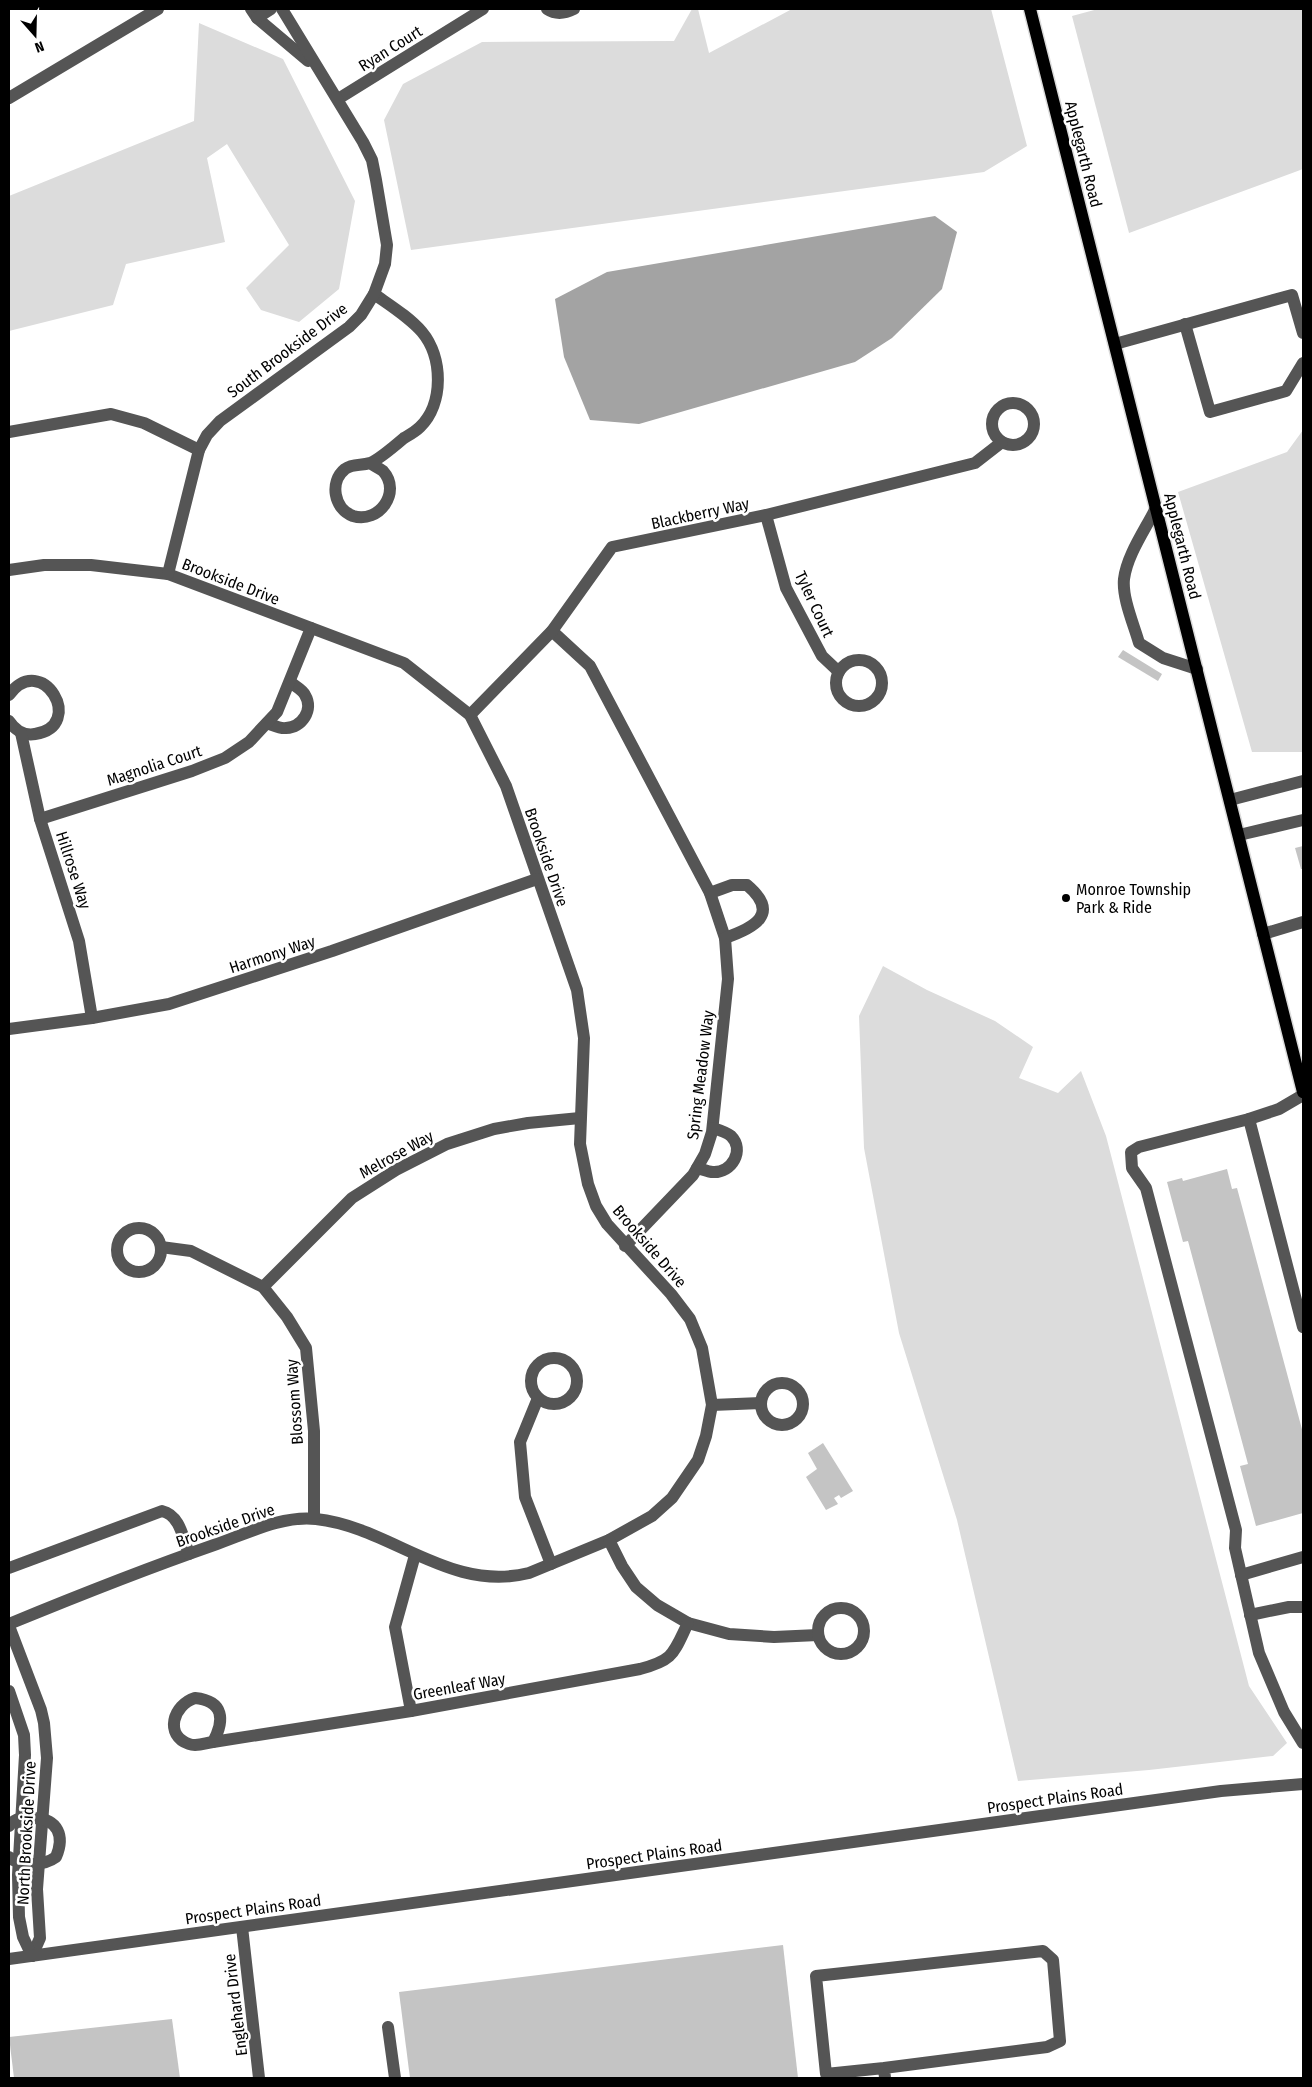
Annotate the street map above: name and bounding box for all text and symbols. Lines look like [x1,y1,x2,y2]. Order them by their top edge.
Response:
north arrow [10,10,60,60]
street label: Ryan Court [355,21,426,75]
text: N [32,37,46,56]
street label: Applegarth Road [1061,99,1106,209]
street label: South Brookside Drive [224,299,351,402]
street label: Applegarth Road [1160,491,1205,601]
street label: Blackberry Way [649,494,752,533]
street label: Brookside Drive [179,554,282,609]
street label: Tyler Court [791,568,838,641]
street label: Magnolia Court [104,741,205,790]
street label: Brookside Drive [521,805,572,909]
street label: Hillrose Way [52,829,95,912]
place label: Monroe Township Park & Ride [1076,880,1191,917]
marker: Monroe Township Park & Ride [1060,892,1072,904]
street label: Harmony Way [227,931,318,977]
street label: Spring Meadow Way [683,1008,718,1141]
street label: Melrose Way [356,1126,437,1183]
street label: Brookside Drive [609,1201,691,1292]
street label: Blossom Way [282,1358,307,1445]
street label: Brookside Drive [173,1500,277,1551]
street label: Greenleaf Way [412,1669,507,1704]
street label: North Brookside Drive [13,1760,40,1906]
street label: Prospect Plains Road [986,1780,1124,1817]
street label: Prospect Plains Road [585,1836,723,1873]
street label: Prospect Plains Road [184,1891,322,1928]
street label: Englehard Drive [220,1953,251,2057]

